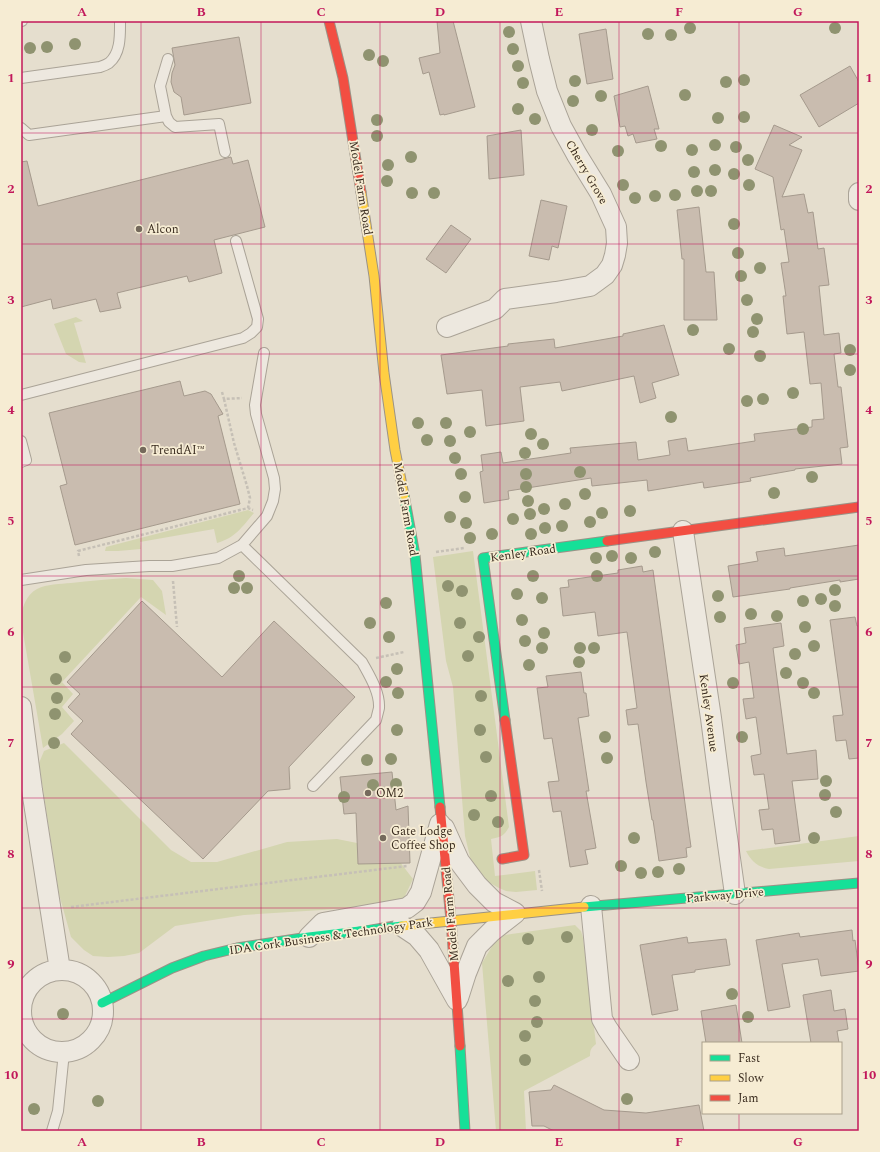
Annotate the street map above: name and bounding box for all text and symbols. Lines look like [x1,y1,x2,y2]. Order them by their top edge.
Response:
text: A [77,2,87,22]
text: B [196,2,206,22]
text: C [316,2,326,22]
text: D [435,2,445,22]
text: E [555,2,564,22]
text: F [675,2,683,22]
text: G [793,2,803,22]
text: 1 [7,68,15,88]
text: 1 [865,68,873,88]
street label: Cherry Grove [560,136,613,208]
street label: Model Farm Road [344,140,377,237]
text: 2 [7,179,15,199]
text: 2 [865,179,873,199]
place label: Alcon [147,220,179,239]
marker: Alcon [134,224,144,234]
text: 3 [7,290,15,310]
text: 3 [865,290,873,310]
text: 4 [7,400,15,420]
text: 4 [865,400,873,420]
place label: TrendAI™ [151,441,205,460]
marker: TrendAI™ [138,445,148,455]
street label: Model Farm Road [388,461,423,558]
text: 5 [7,511,15,531]
text: 5 [865,511,873,531]
street label: Kenley Road [489,539,558,568]
text: 6 [7,622,15,642]
text: 6 [865,622,873,642]
street label: Kenley Avenue [694,673,723,754]
text: 7 [7,733,15,753]
text: 7 [865,733,873,753]
place label: OM2 [376,784,403,803]
marker: OM2 [363,788,373,798]
place label: Gate Lodge Coffee Shop [391,822,456,855]
marker: Gate Lodge Coffee Shop [378,833,388,843]
text: 8 [7,844,15,864]
text: 8 [865,844,873,864]
street label: Model Farm Road [437,865,464,962]
street label: Parkway Drive [685,883,765,908]
street label: IDA Cork Business & Technology Park [228,913,435,960]
text: 9 [7,954,15,974]
text: 9 [865,954,873,974]
legend [702,1042,842,1114]
text: Fast [738,1049,760,1068]
text: 10 [4,1065,18,1085]
text: 10 [862,1065,876,1085]
text: Slow [738,1069,764,1088]
text: Jam [738,1089,759,1108]
text: A [77,1132,87,1152]
text: B [196,1132,206,1152]
text: C [316,1132,326,1152]
text: D [435,1132,445,1152]
text: E [555,1132,564,1152]
text: F [675,1132,683,1152]
text: G [793,1132,803,1152]

